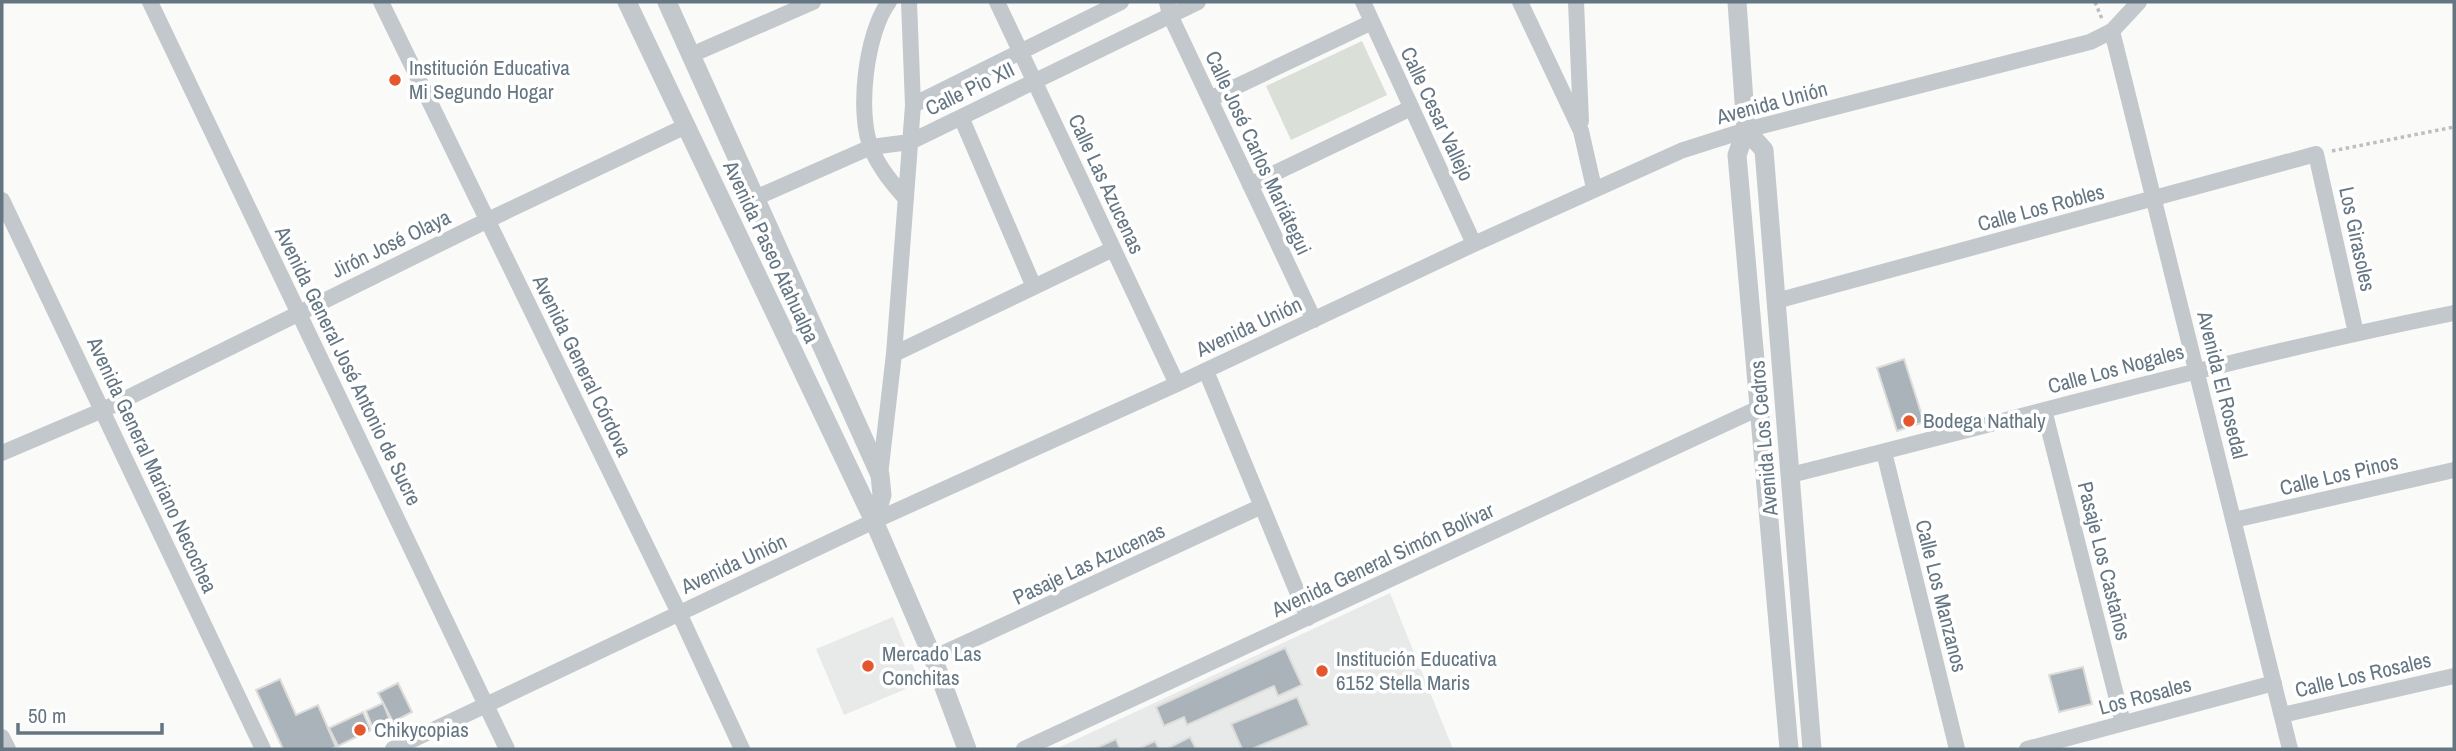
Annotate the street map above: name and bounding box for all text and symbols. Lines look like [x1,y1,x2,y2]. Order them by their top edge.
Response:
street label: Calle Cesar Vallejo [1394,42,1481,186]
street label: Calle José Carlos Mariátegui [1198,46,1319,260]
place label: Institución Educativa Mi Segundo Hogar [409,53,570,106]
street label: Calle Pio XII [920,55,1019,123]
marker: Institución Educativa Mi Segundo Hogar [387,72,403,88]
street label: Avenida Unión [1712,74,1831,131]
street label: Calle Las Azucenas [1061,109,1152,258]
street label: Avenida Paseo Atahualpa [716,155,827,348]
street label: Calle Los Robles [1974,177,2107,238]
street label: Los Girasoles [2332,184,2383,294]
street label: Jirón José Olaya [326,202,456,285]
street label: Avenida General José Antonio de Sucre [268,221,429,510]
street label: Avenida General Córdova [525,269,639,462]
street label: Avenida Unión [1190,289,1306,364]
street label: Avenida El Rosedal [2190,307,2255,462]
street label: Avenida General Mariano Necochea [80,331,225,598]
street label: Calle Los Nogales [2045,336,2187,401]
street label: Avenida Los Cedros [1742,359,1785,518]
place label: Bodega Nathaly [1923,406,2046,435]
marker: Bodega Nathaly [1901,413,1917,429]
street label: Calle Los Pinos [2277,447,2401,502]
street label: Pasaje Los Castaños [2071,478,2138,643]
street label: Avenida General Simón Bolívar [1266,495,1499,624]
street label: Pasaje Las Azucenas [1008,516,1170,611]
street label: Calle Los Manzanos [1909,517,1974,675]
street label: Avenida Unión [675,526,791,601]
place label: Mercado Las Conchitas [882,639,982,692]
place label: Institución Educativa 6152 Stella Maris [1336,644,1497,697]
street label: Calle Los Rosales [2292,645,2434,704]
marker: Mercado Las Conchitas [860,658,876,674]
marker: Institución Educativa 6152 Stella Maris [1314,663,1330,679]
street label: Los Rosales [2095,669,2194,722]
scale bar [18,692,161,736]
text: 50 m [28,701,66,730]
place label: Chikycopias [374,715,469,744]
marker: Chikycopias [352,722,368,738]

